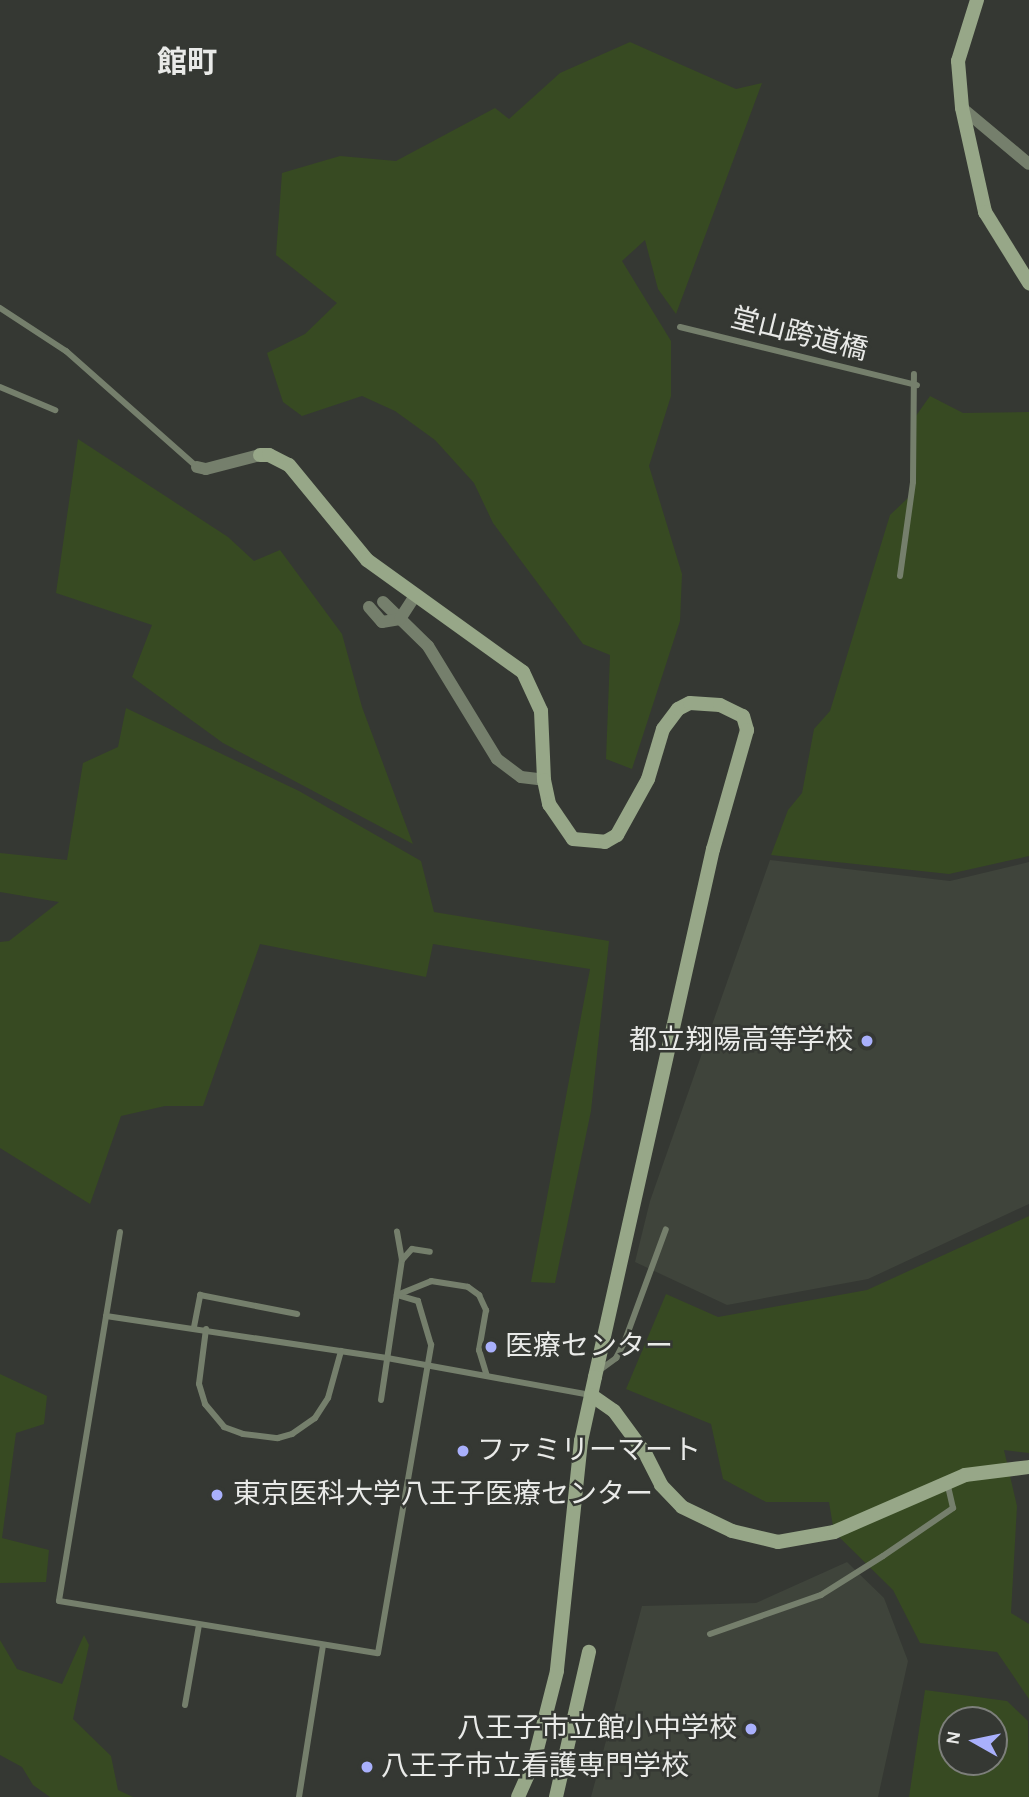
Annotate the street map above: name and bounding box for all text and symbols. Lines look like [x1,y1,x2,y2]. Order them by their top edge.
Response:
district label: 館町 [157,45,217,81]
street label: 堂山跨道橋 [727,302,871,368]
place label: 都立翔陽高等学校 [629,1024,853,1058]
marker: 都立翔陽高等学校 [859,1033,875,1049]
place label: 医療センター [505,1330,673,1364]
marker: 医療センター [483,1339,499,1355]
place label: ファミリーマート [477,1434,701,1468]
marker: ファミリーマート [455,1443,471,1459]
place label: 東京医科大学八王子医療センター [233,1478,653,1512]
marker: 東京医科大学八王子医療センター [207,1485,227,1505]
north arrow [938,1706,1008,1776]
place label: 八王子市立館小中学校 [457,1712,737,1746]
marker: 八王子市立館小中学校 [743,1721,759,1737]
text: N [943,1730,964,1746]
place label: 八王子市立看護専門学校 [381,1750,689,1784]
marker: 八王子市立看護専門学校 [359,1759,375,1775]

